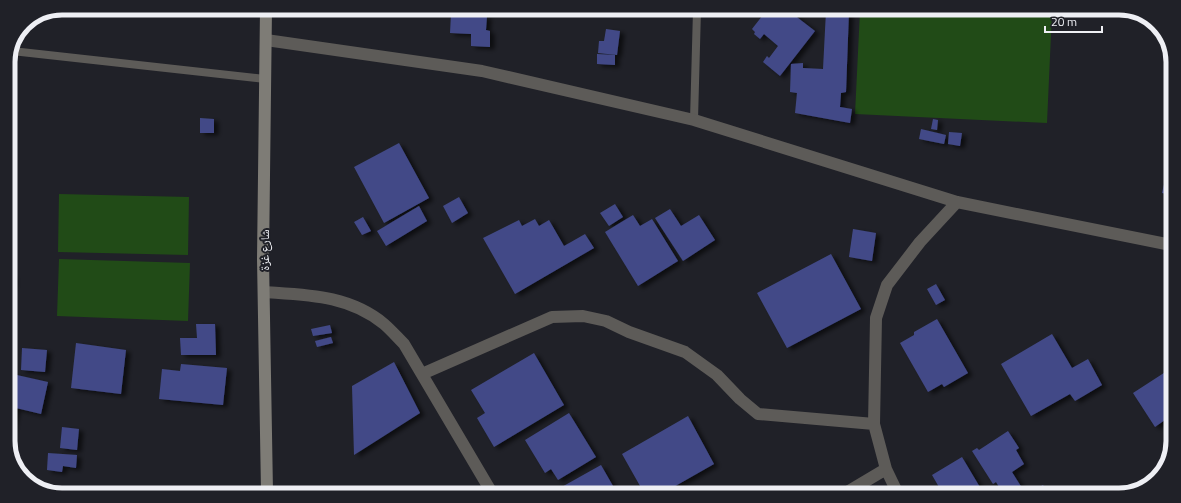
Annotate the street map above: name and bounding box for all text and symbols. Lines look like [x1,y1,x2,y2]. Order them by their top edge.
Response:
scale bar [1045,8,1102,34]
text: 20 m [1051,12,1077,31]
street label: شارع غزة [255,229,274,271]

